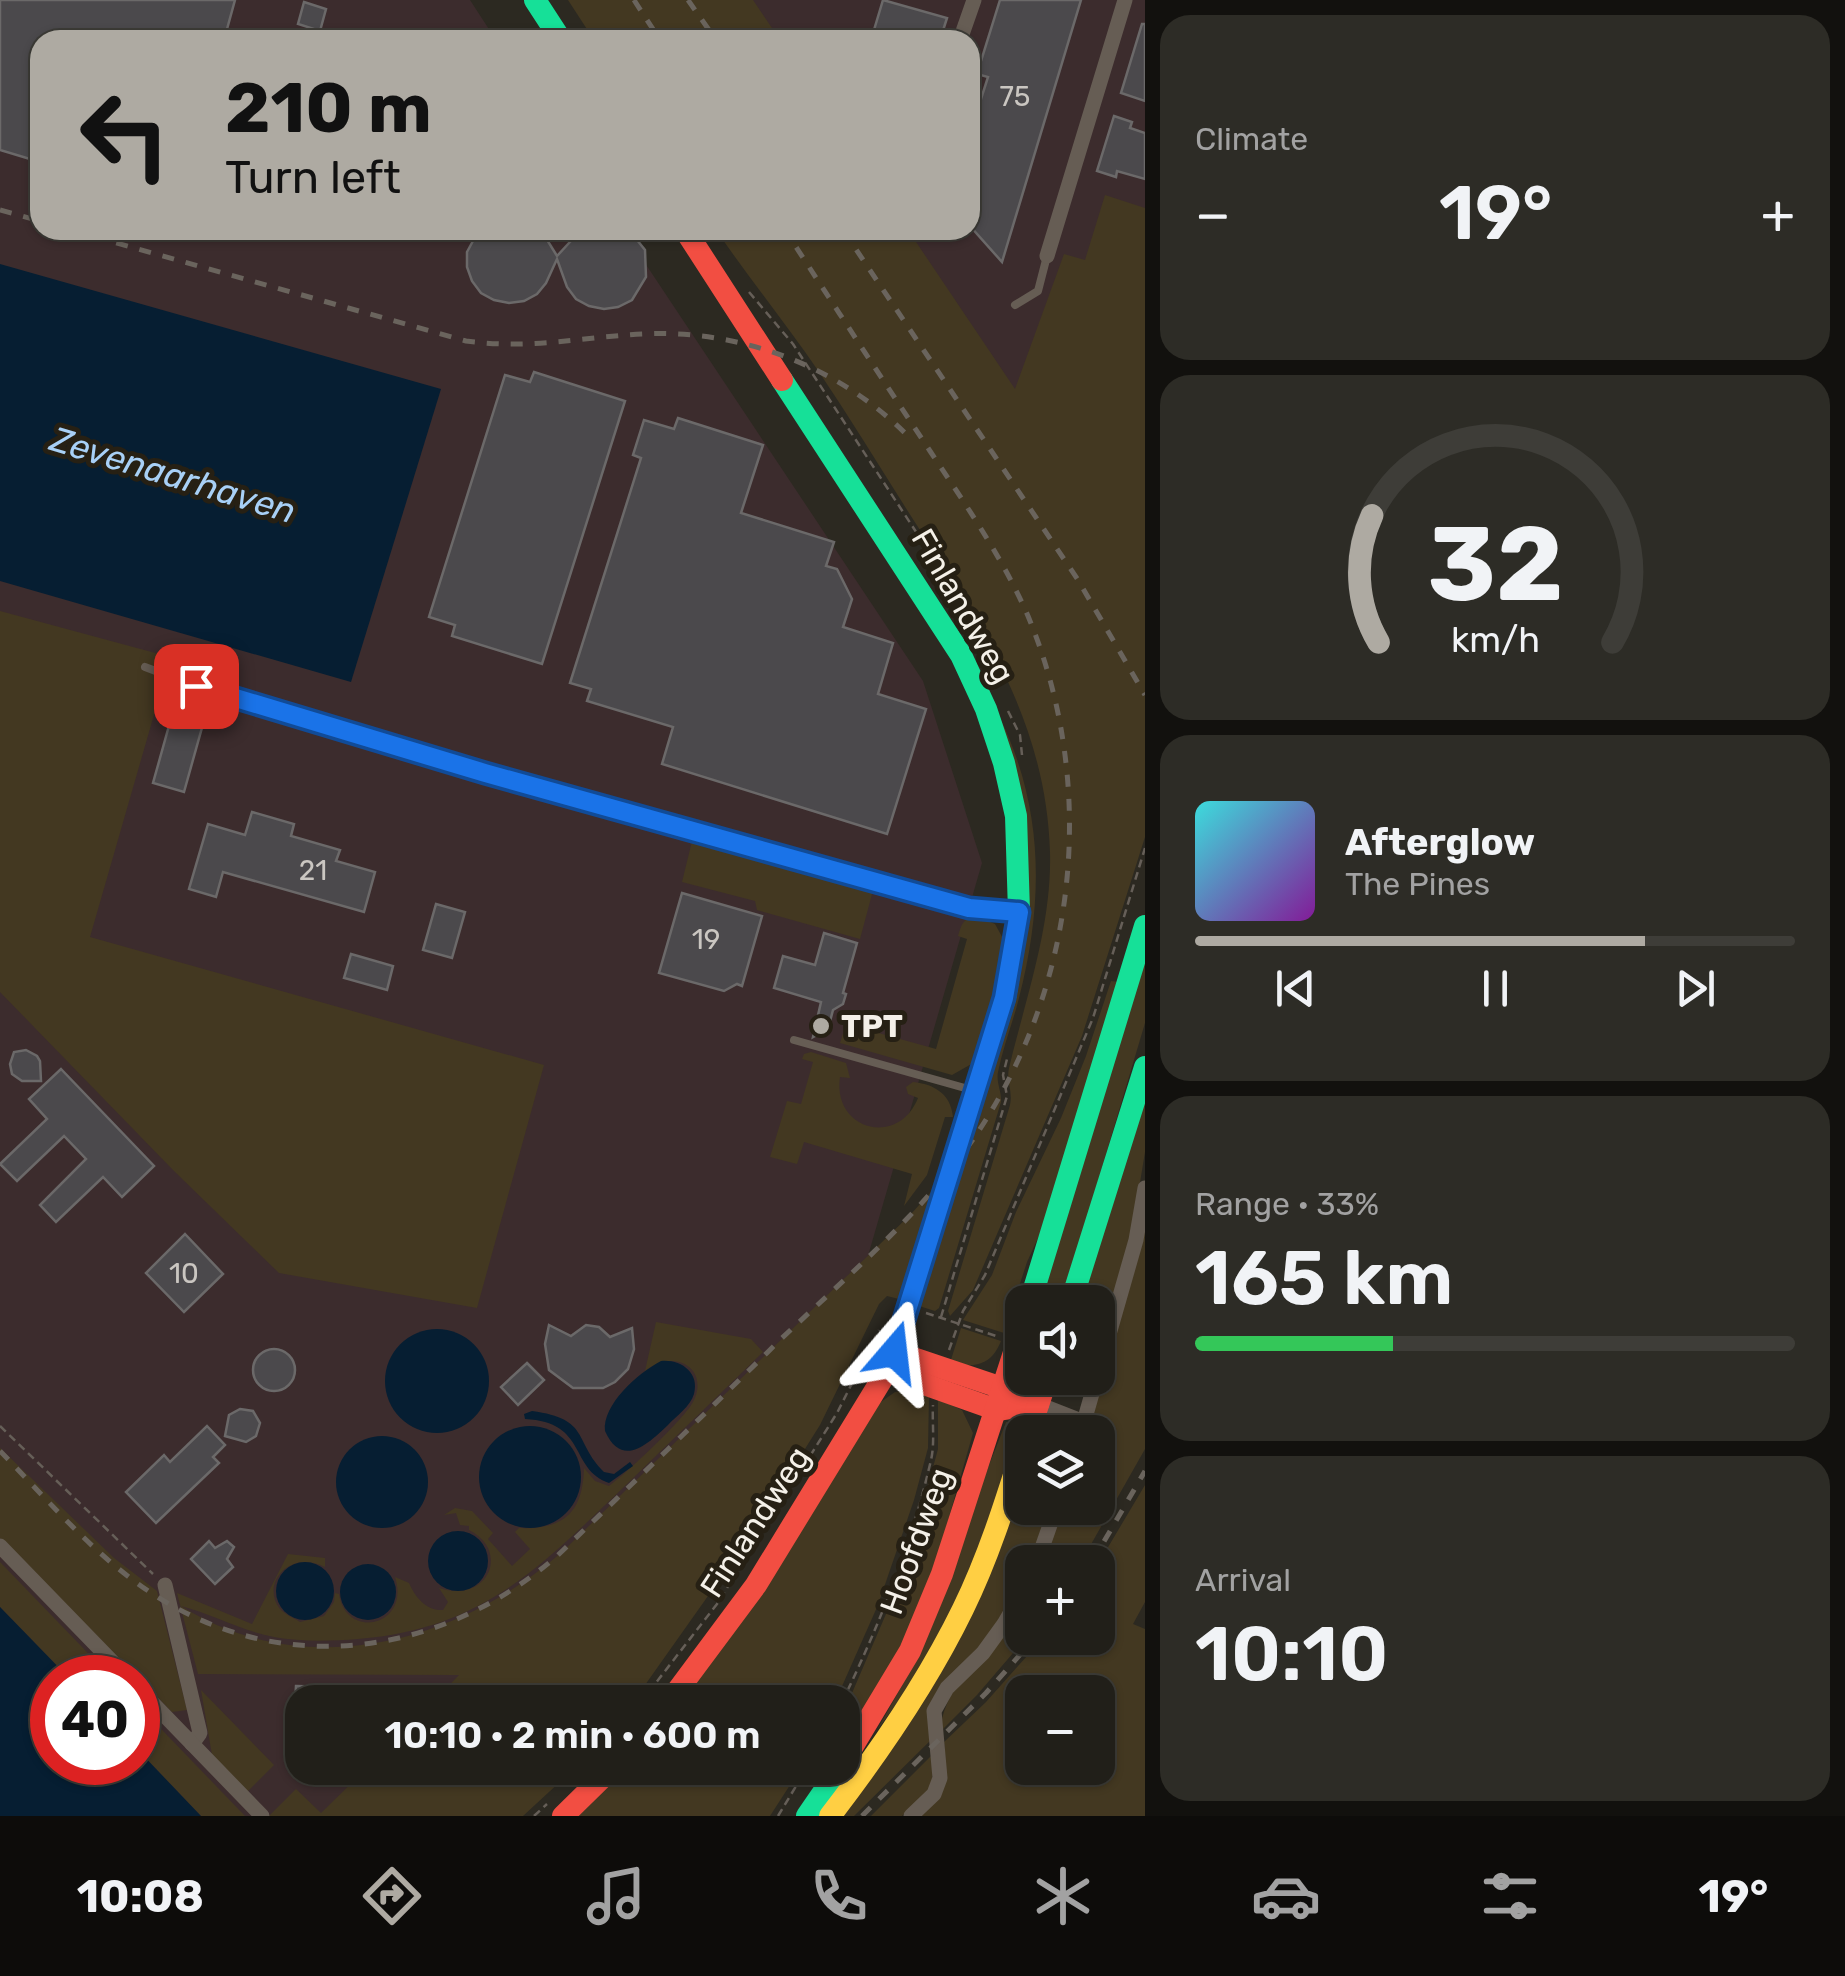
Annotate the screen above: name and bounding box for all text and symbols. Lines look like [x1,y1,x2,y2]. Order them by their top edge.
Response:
text: 210 m [225,67,432,150]
icon: left [60,70,190,200]
house number: 75 [1000,80,1031,113]
text: Climate [1195,120,1308,158]
text: Turn left [225,151,401,204]
text: 19° [1439,169,1552,258]
text: − [1195,182,1231,247]
text: + [1761,182,1795,247]
water label: Zevenaarhaven [44,417,301,532]
text: 32 [1427,503,1563,626]
street label: Finlandweg [904,522,1022,690]
text: km/h [1450,619,1540,661]
pin [154,644,239,729]
icon: arrive [169,659,224,714]
text: Afterglow [1345,819,1535,865]
house number: 21 [299,854,327,887]
text: The Pines [1345,865,1490,903]
house number: 19 [692,923,720,956]
icon: previous [1268,961,1323,1016]
icon: pause [1468,961,1523,1016]
icon: next [1668,961,1723,1016]
place label: TPT [841,1007,903,1045]
marker: TPT [810,1015,832,1037]
text: Range · 33% [1195,1185,1379,1223]
text: 165 km [1195,1234,1453,1323]
house number: 10 [169,1257,199,1290]
map controls [1005,1285,1115,1785]
button: sound [1005,1285,1115,1395]
position arrow [842,1300,946,1404]
button: layers [1005,1415,1115,1525]
street label: Finlandweg [692,1440,818,1604]
street label: Hoofdweg [872,1463,960,1619]
button: + [1005,1545,1115,1655]
text: Arrival [1195,1561,1291,1599]
text: 10:10 [1195,1610,1388,1699]
speed limit sign: 40 [30,1655,160,1785]
button: − [1005,1675,1115,1785]
text: 10:10 · 2 min · 600 m [384,1712,761,1758]
icon: directions [357,1861,427,1931]
icon: music [581,1861,651,1931]
icon: phone [804,1861,874,1931]
icon: climate [1028,1861,1098,1931]
icon: car [1251,1861,1321,1931]
icon: filters [1475,1861,1545,1931]
text: 10:08 [77,1870,204,1923]
text: 19° [1698,1870,1768,1923]

